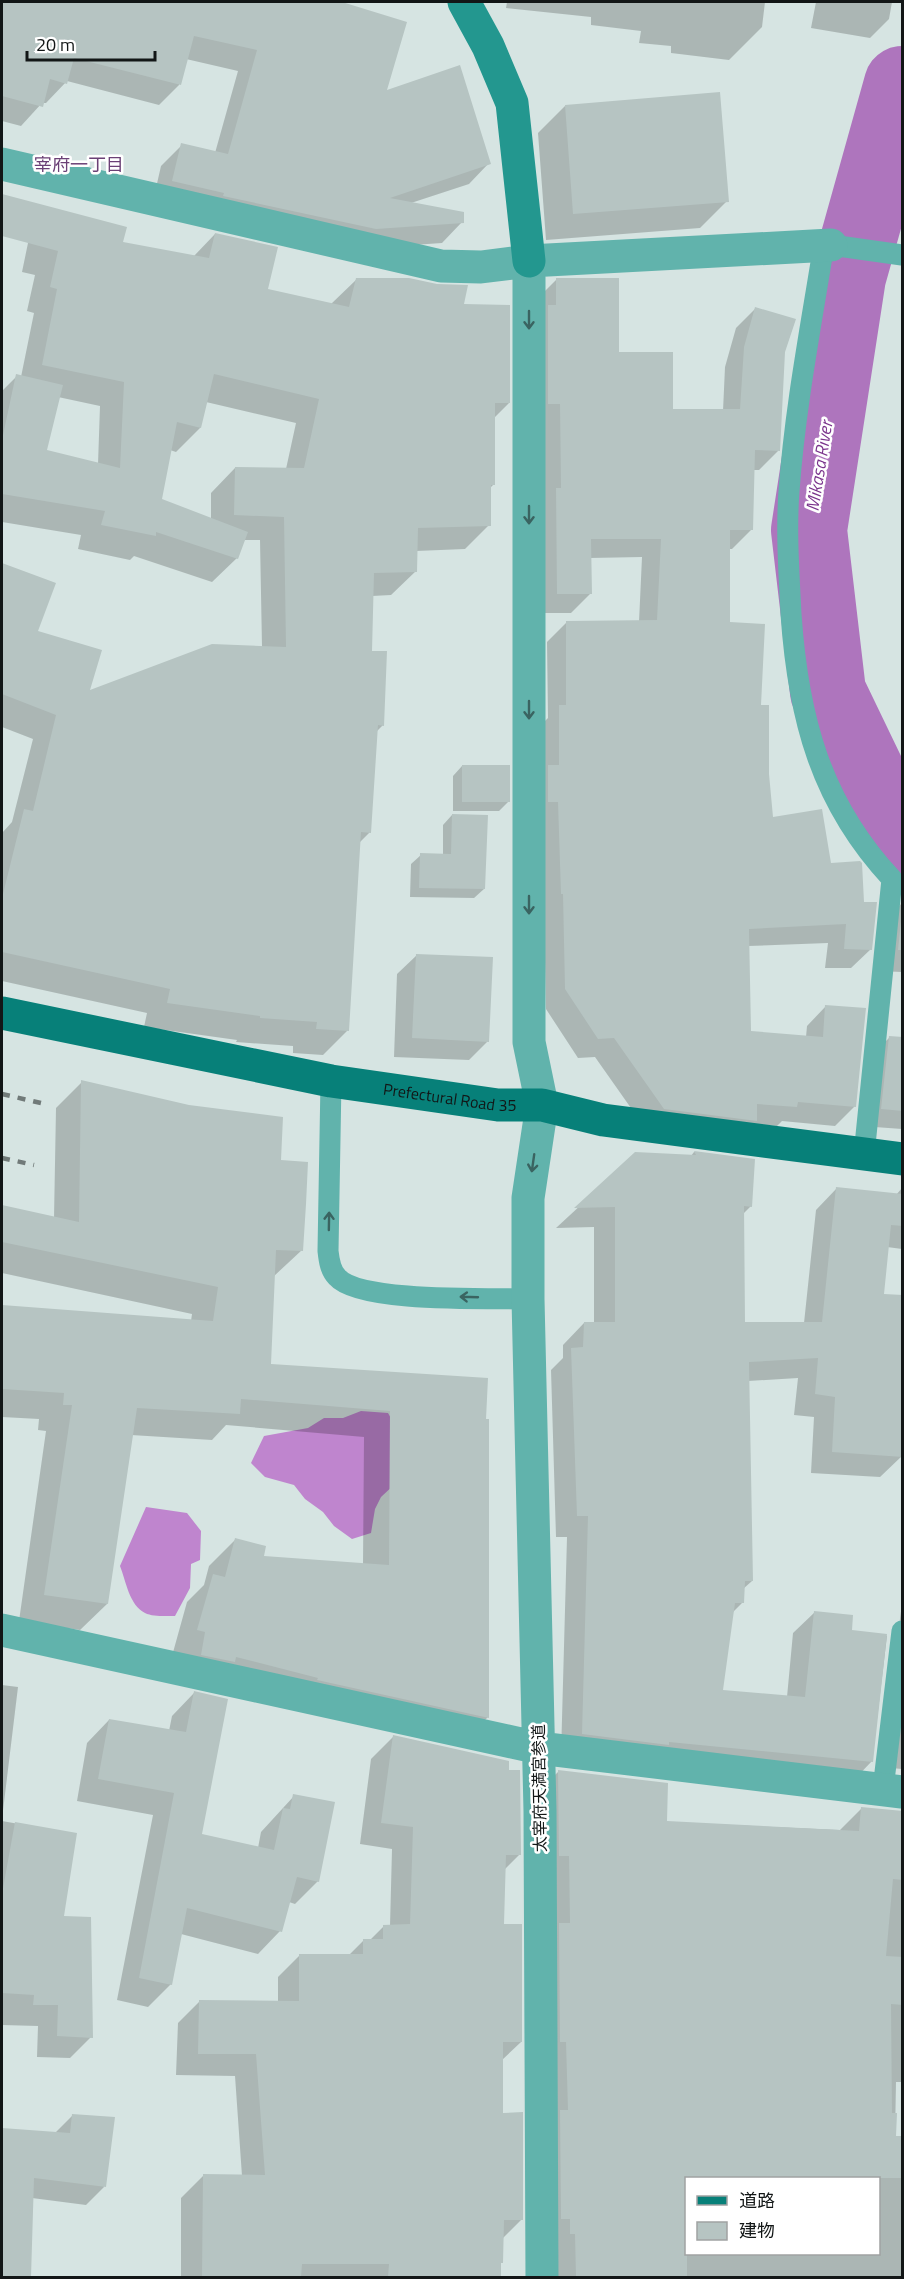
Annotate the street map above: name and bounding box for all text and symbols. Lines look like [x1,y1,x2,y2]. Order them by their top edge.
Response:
scale bar [27,24,154,62]
text: 20 m [36,31,75,58]
district label: 宰府一丁目 [34,151,124,178]
one-way arrow [523,309,535,329]
water label: Mikasa River [799,417,840,513]
one-way arrow [523,504,535,524]
one-way arrow [523,699,535,719]
one-way arrow [523,894,535,914]
street label: Prefectural Road 35 [382,1077,517,1117]
one-way arrow [528,1153,539,1172]
one-way arrow [323,1211,334,1231]
one-way arrow [460,1292,480,1303]
street label: 太宰府天満宮参道 [526,1724,552,1852]
legend [685,2177,880,2255]
text: 道路 [739,2187,775,2214]
text: 建物 [739,2217,775,2244]

